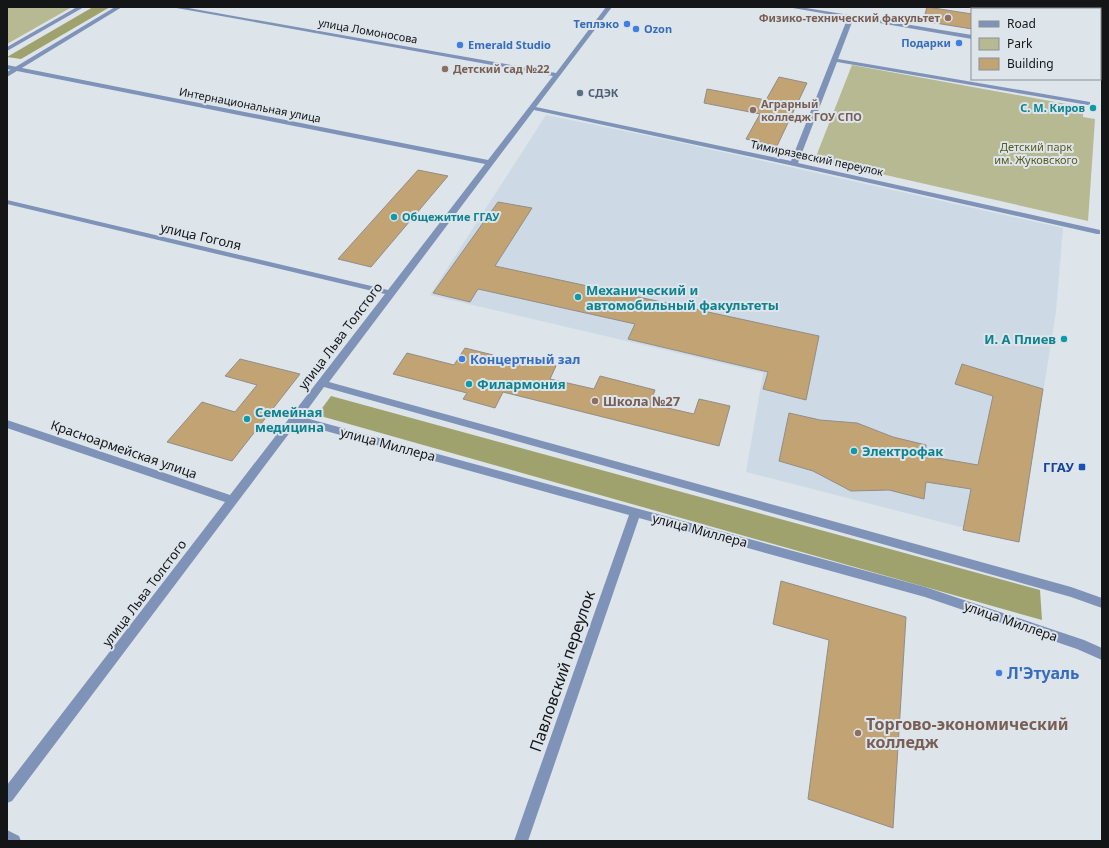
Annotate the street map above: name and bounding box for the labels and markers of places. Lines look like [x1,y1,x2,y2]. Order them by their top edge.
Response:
place label: Физико-технический факультет [759,10,940,25]
marker: Физико-технический факультет [943,13,953,23]
place label: Теплэко [574,16,619,31]
marker: Теплэко [622,19,632,29]
place label: Ozon [644,21,672,36]
marker: Ozon [631,24,641,34]
place label: Подарки [901,35,951,50]
place label: Emerald Studio [468,37,551,52]
marker: Подарки [954,38,964,48]
marker: Emerald Studio [455,40,465,50]
place label: Детский сад №22 [453,61,550,76]
marker: Детский сад №22 [440,64,450,74]
place label: СДЭК [588,85,619,100]
marker: СДЭК [575,88,585,98]
place label: Аграрный колледж ГОУ СПО [761,96,862,124]
place label: С. М. Киров [1020,100,1085,115]
marker: С. М. Киров [1088,103,1098,113]
marker: Аграрный колледж ГОУ СПО [748,105,758,115]
place label: Общежитие ГГАУ [402,209,500,224]
marker: Общежитие ГГАУ [389,212,399,222]
place label: Механический и автомобильный факультеты [586,281,779,314]
marker: Механический и автомобильный факультеты [573,292,583,302]
place label: И. А Плиев [984,330,1056,348]
marker: И. А Плиев [1059,334,1069,344]
place label: Концертный зал [470,350,580,368]
marker: Концертный зал [457,354,467,364]
place label: Филармония [477,375,566,393]
marker: Филармония [464,379,474,389]
place label: Школа №27 [603,392,680,410]
marker: Школа №27 [590,396,600,406]
place label: Семейная медицина [255,403,324,436]
marker: Семейная медицина [242,414,252,424]
place label: Электрофак [862,442,943,460]
marker: Электрофак [849,446,859,456]
place label: ГГАУ [1043,458,1075,476]
marker: ГГАУ [1077,462,1087,472]
place label: Л'Этуаль [1007,662,1080,684]
marker: Л'Этуаль [994,668,1004,678]
place label: Торгово-экономический колледж [866,713,1068,753]
marker: Торгово-экономический колледж [853,728,863,738]

